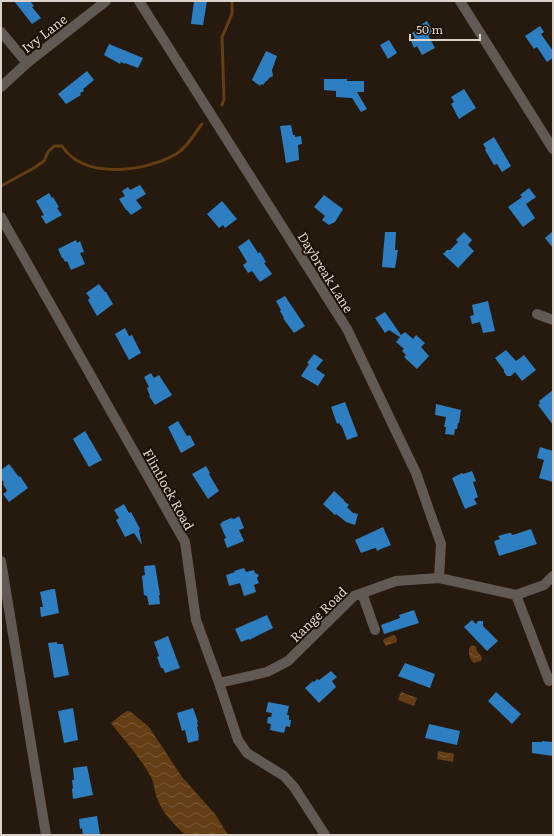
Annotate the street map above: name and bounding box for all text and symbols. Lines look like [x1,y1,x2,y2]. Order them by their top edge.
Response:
street label: Ivy Lane [17,9,71,57]
scale bar [410,16,480,42]
text: 50 m [416,20,443,38]
street label: Daybreak Lane [294,228,359,316]
street label: Flintlock Road [139,445,199,533]
street label: Range Road [285,582,351,646]

